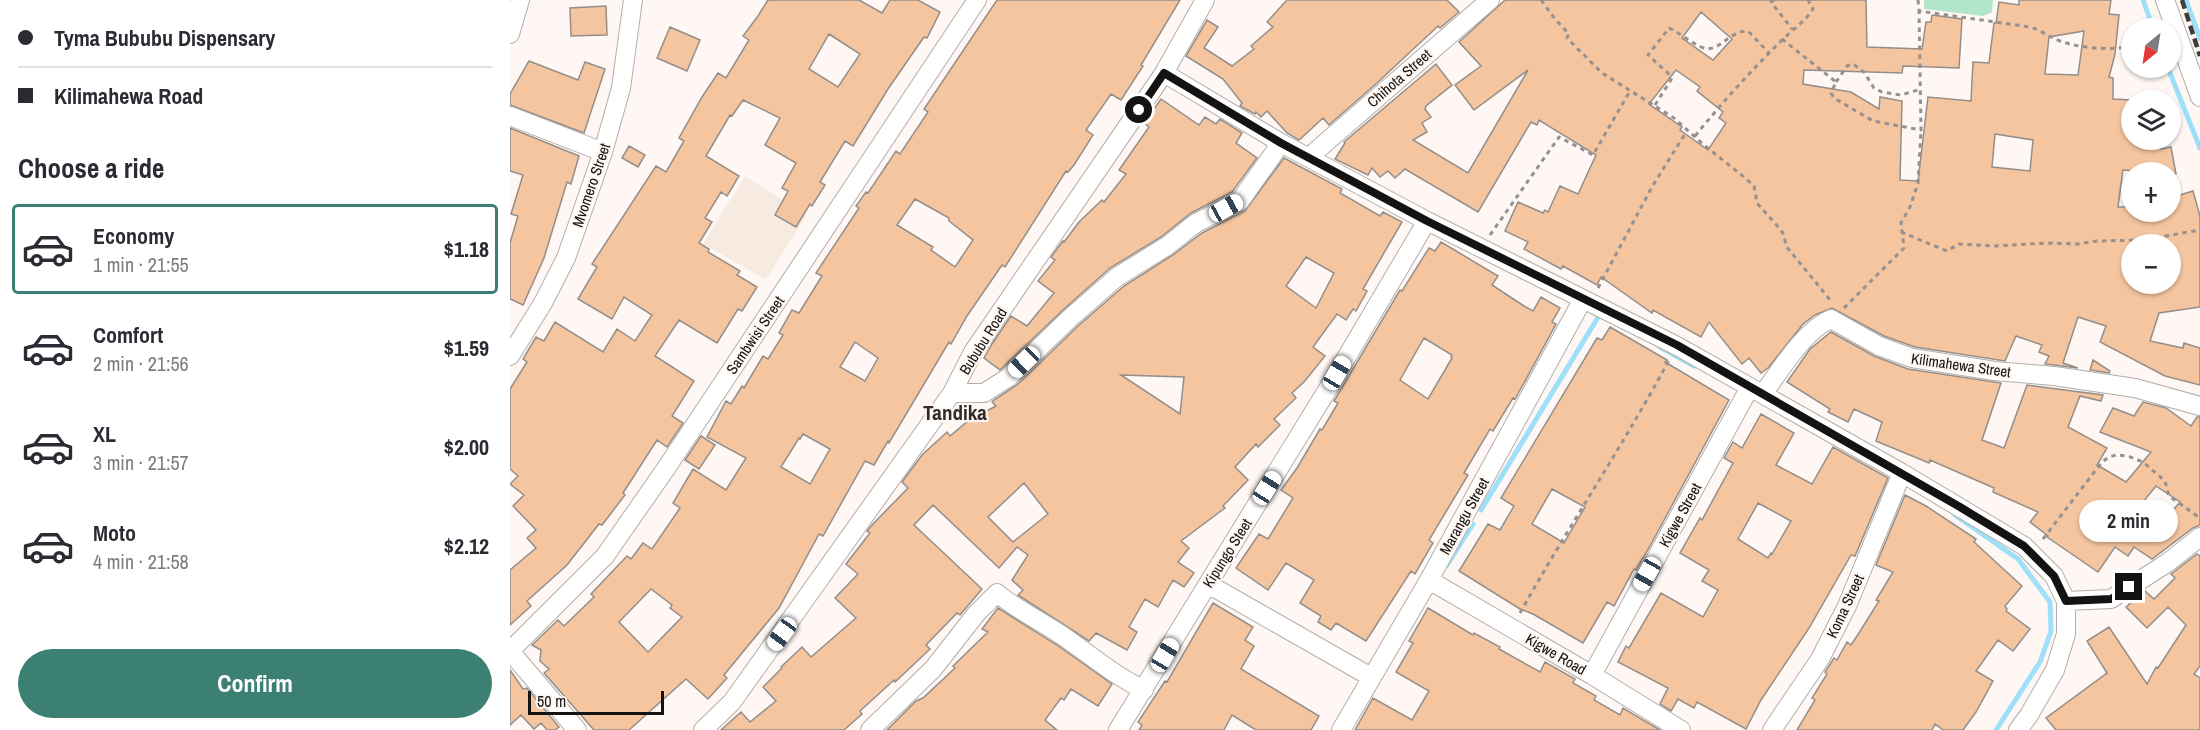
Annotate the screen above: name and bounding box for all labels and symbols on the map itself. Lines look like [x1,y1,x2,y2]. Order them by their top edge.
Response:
north arrow [2121,18,2181,78]
street label: Chihota Street [1362,44,1436,112]
route start [1125,96,1152,123]
street label: Mvomero Street [567,140,615,230]
car [1206,191,1246,225]
street label: Sambwisi Street [721,291,789,378]
street label: Bububu Road [954,304,1012,378]
car [1005,343,1043,381]
street label: Kilimahewa Street [1910,348,2013,382]
car [1320,353,1354,393]
district label: Tandika [923,398,987,427]
car [1250,468,1284,508]
street label: Marangu Street [1434,473,1494,558]
street label: Kigwe Street [1654,479,1707,551]
callout: 2 min [2080,500,2178,542]
street label: Kipungo Steet [1197,514,1257,592]
car [1630,554,1664,594]
street label: Koma Street [1821,570,1869,641]
route end [2115,573,2142,600]
car [764,614,800,654]
street label: Kigwe Road [1522,628,1590,680]
car [1148,635,1182,675]
scale bar [528,688,664,716]

